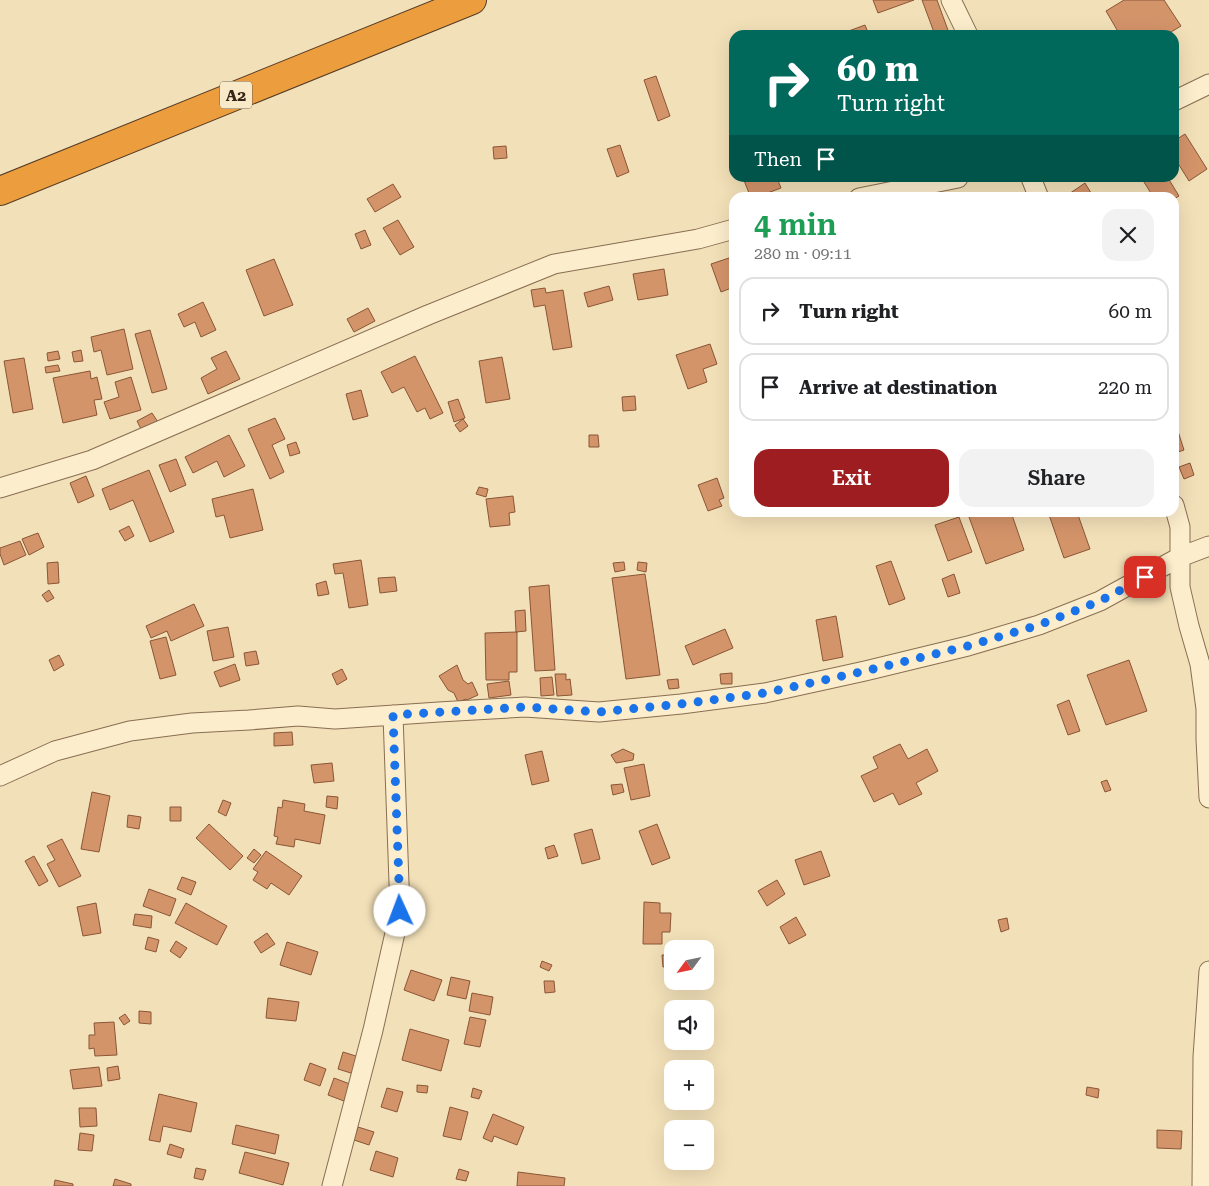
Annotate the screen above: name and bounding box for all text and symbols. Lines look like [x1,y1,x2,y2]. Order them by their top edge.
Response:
text: 60 m [837,49,919,90]
icon: right [754,50,819,115]
road number: A2 [220,82,252,108]
text: Turn right [837,91,945,116]
icon: arrive [812,145,840,173]
text: Then [754,148,802,171]
text: 4 min [754,207,837,242]
button: close [1102,209,1154,261]
text: 280 m · 09:11 [754,244,852,263]
icon: right [756,297,784,325]
text: Turn right [799,300,899,323]
text: 60 m [1109,300,1152,323]
icon: arrive [756,373,784,401]
text: Arrive at destination [799,376,997,399]
text: 220 m [1098,376,1152,399]
button: Exit [754,449,949,507]
button: Share [959,449,1154,507]
pin [1124,556,1166,598]
icon: arrive [1131,563,1159,591]
position arrow [373,884,425,936]
north arrow [664,940,714,990]
map controls [664,940,714,1170]
button: sound [664,1000,714,1050]
button: + [664,1060,714,1110]
button: − [664,1120,714,1170]

